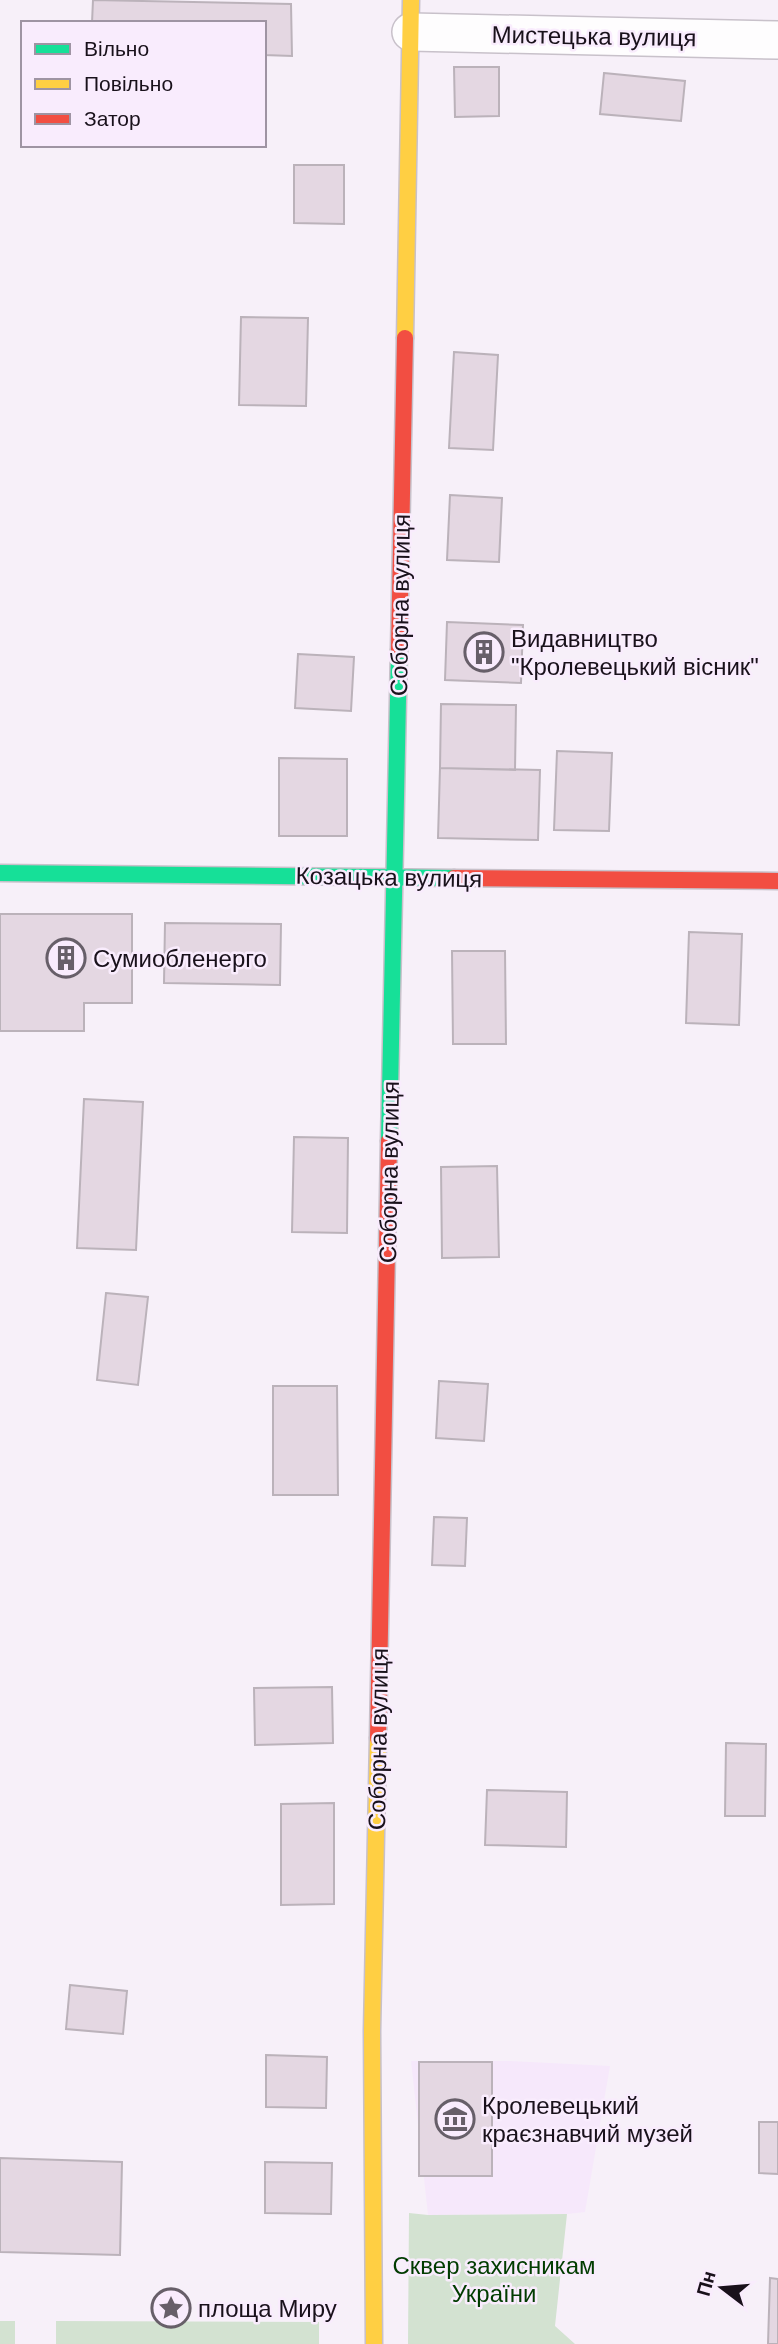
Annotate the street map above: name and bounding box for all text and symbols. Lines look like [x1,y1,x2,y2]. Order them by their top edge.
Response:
legend [21,21,266,147]
street label: Мистецька вулиця [491,21,697,51]
text: Вільно [84,37,149,60]
text: Повільно [84,72,173,95]
text: Затор [84,107,141,130]
street label: Соборна вулиця [385,514,415,696]
place label: Видавництво "Кролевецький вісник" [511,625,759,680]
building icon: Видавництво "Кролевецький вісник" [463,631,505,673]
street label: Козацька вулиця [295,862,483,892]
building icon: Сумиобленерго [45,937,87,979]
place label: Сумиобленерго [93,945,267,972]
street label: Соборна вулиця [374,1081,404,1263]
street label: Соборна вулиця [363,1648,393,1830]
place label: Кролевецький краєзнавчий музей [482,2092,693,2147]
museum icon: Кролевецький краєзнавчий музей [434,2098,476,2140]
park label: Сквер захисникам України [393,2252,595,2307]
north arrow [687,2253,757,2323]
text: Пн [693,2268,720,2298]
place icon: площа Миру [150,2287,192,2329]
place label: площа Миру [198,2295,337,2322]

